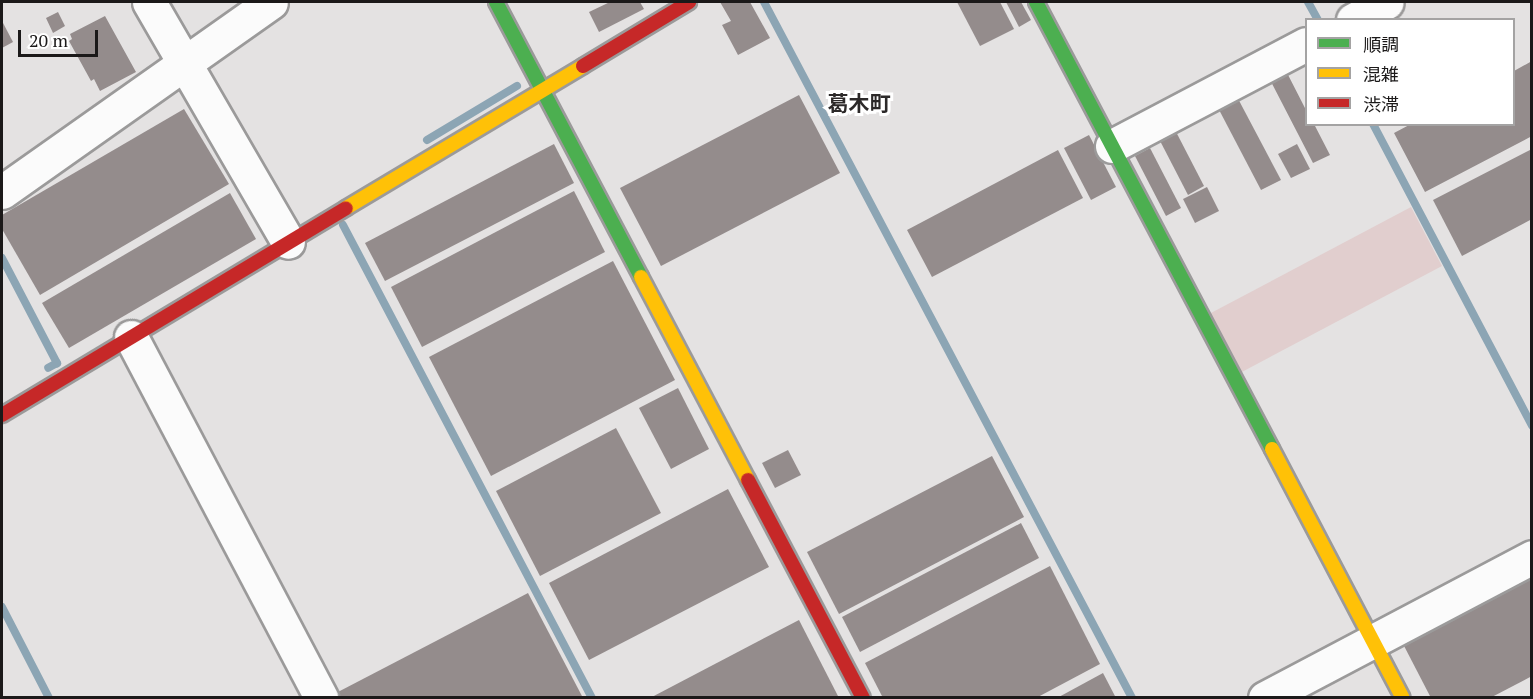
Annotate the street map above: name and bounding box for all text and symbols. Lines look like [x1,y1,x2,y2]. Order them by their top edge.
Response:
scale bar [21,18,100,56]
legend [1305,18,1515,126]
text: 20 m [29,28,68,52]
text: 順調 [1363,32,1399,56]
text: 混雑 [1363,62,1399,86]
district label: 葛木町 [828,90,890,116]
text: 渋滞 [1363,92,1399,116]

